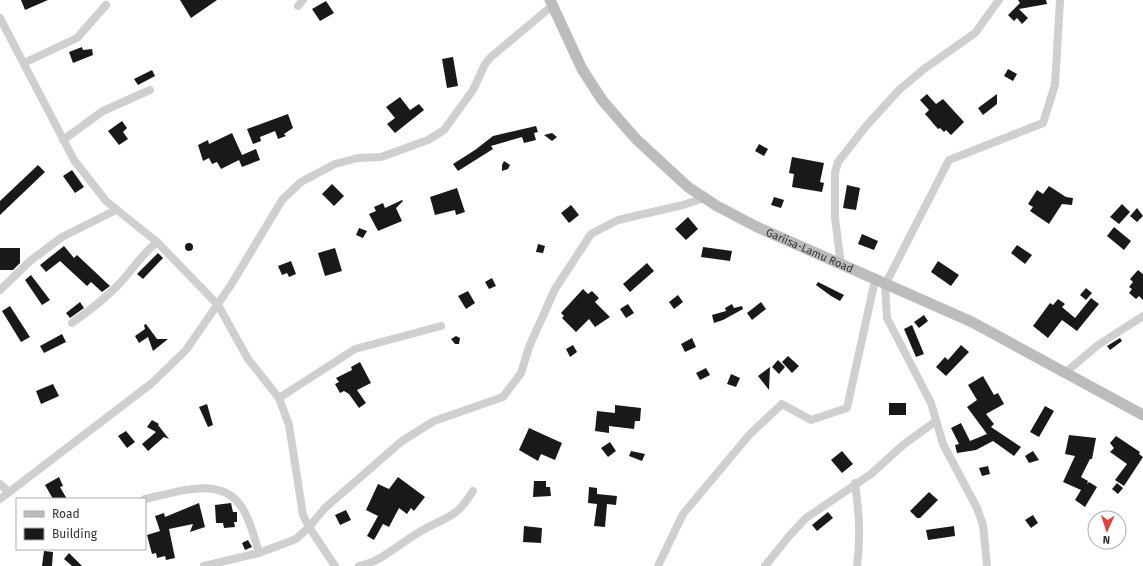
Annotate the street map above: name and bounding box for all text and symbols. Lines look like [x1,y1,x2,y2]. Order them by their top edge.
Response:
street label: Gariisa-Lamu Road [764,226,855,276]
legend [16,498,146,550]
text: Road [52,507,80,521]
north arrow [1087,510,1127,550]
text: Building [52,527,98,541]
text: N [1103,533,1110,546]

